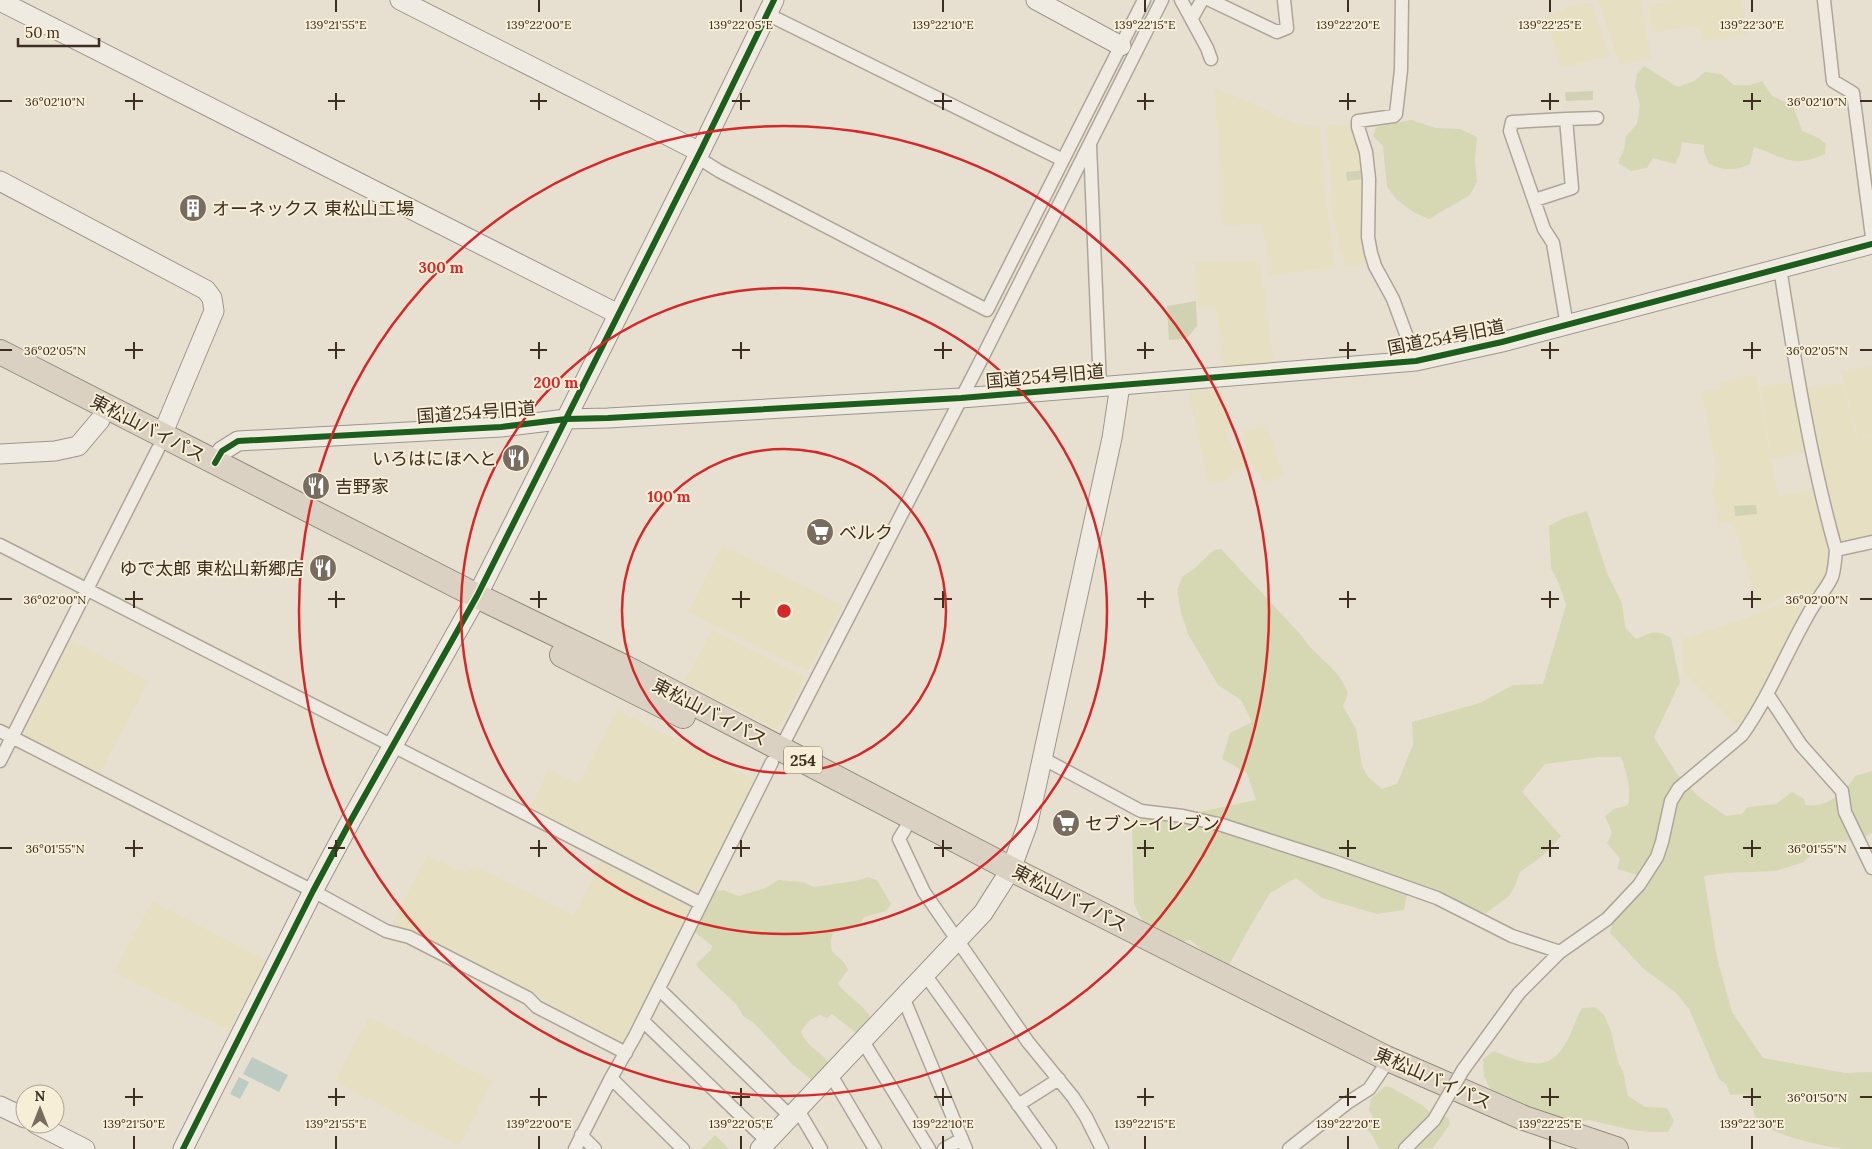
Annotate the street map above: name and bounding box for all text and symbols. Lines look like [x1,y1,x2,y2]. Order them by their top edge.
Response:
scale bar [18,15,99,47]
text: 139°21'55"E [306,17,366,32]
text: 139°22'00"E [507,17,571,32]
text: 139°22'05"E [709,17,773,32]
text: 139°22'10"E [912,17,974,32]
text: 139°22'15"E [1115,17,1175,32]
text: 139°22'20"E [1316,17,1380,32]
text: 139°22'25"E [1519,17,1581,32]
text: 139°22'30"E [1720,17,1784,32]
text: 50 m [25,23,60,42]
text: 36°02'10"N [25,94,85,109]
text: 36°02'10"N [1787,94,1847,109]
building icon: オーネックス 東松山工場 [178,193,208,223]
place label: オーネックス 東松山工場 [212,197,414,220]
text: 300 m [418,258,464,277]
street label: 国道254号旧道 [1385,314,1507,360]
text: 36°02'05"N [24,343,86,358]
text: 36°02'05"N [1786,343,1848,358]
street label: 国道254号旧道 [985,359,1105,393]
text: 200 m [534,373,579,392]
street label: 東松山バイパス [87,389,209,467]
street label: 国道254号旧道 [416,396,536,428]
restaurant icon: いろはにほへと [501,443,531,473]
place label: いろはにほへと [372,447,497,470]
restaurant icon: 吉野家 [301,471,331,501]
place label: 吉野家 [335,475,389,498]
text: 100 m [648,487,691,506]
supermarket icon: ベルク [805,517,835,547]
place label: ベルク [839,521,893,544]
restaurant icon: ゆで太郎 東松山新郷店 [308,553,338,583]
place label: ゆで太郎 東松山新郷店 [119,557,304,580]
text: 36°02'00"N [24,592,87,607]
text: 36°02'00"N [1786,592,1849,607]
centre of rings [775,602,793,620]
street label: 東松山バイパス [649,673,771,751]
road number: 254 [784,746,822,774]
supermarket icon: セブン-イレブン [1051,808,1081,838]
place label: セブン-イレブン [1085,812,1220,835]
text: 36°01'55"N [25,841,85,856]
text: 36°01'55"N [1787,841,1847,856]
street label: 東松山バイパス [1009,859,1131,937]
street label: 東松山バイパス [1371,1042,1495,1114]
north arrow [15,1084,65,1134]
text: N [35,1087,46,1105]
text: 36°01'50"N [1787,1090,1847,1105]
text: 139°21'50"E [103,1116,165,1131]
text: 139°21'55"E [306,1116,366,1131]
text: 139°22'00"E [507,1116,571,1131]
text: 139°22'05"E [709,1116,773,1131]
text: 139°22'10"E [912,1116,974,1131]
text: 139°22'15"E [1115,1116,1175,1131]
text: 139°22'20"E [1316,1116,1380,1131]
text: 139°22'25"E [1519,1116,1581,1131]
text: 139°22'30"E [1720,1116,1784,1131]

